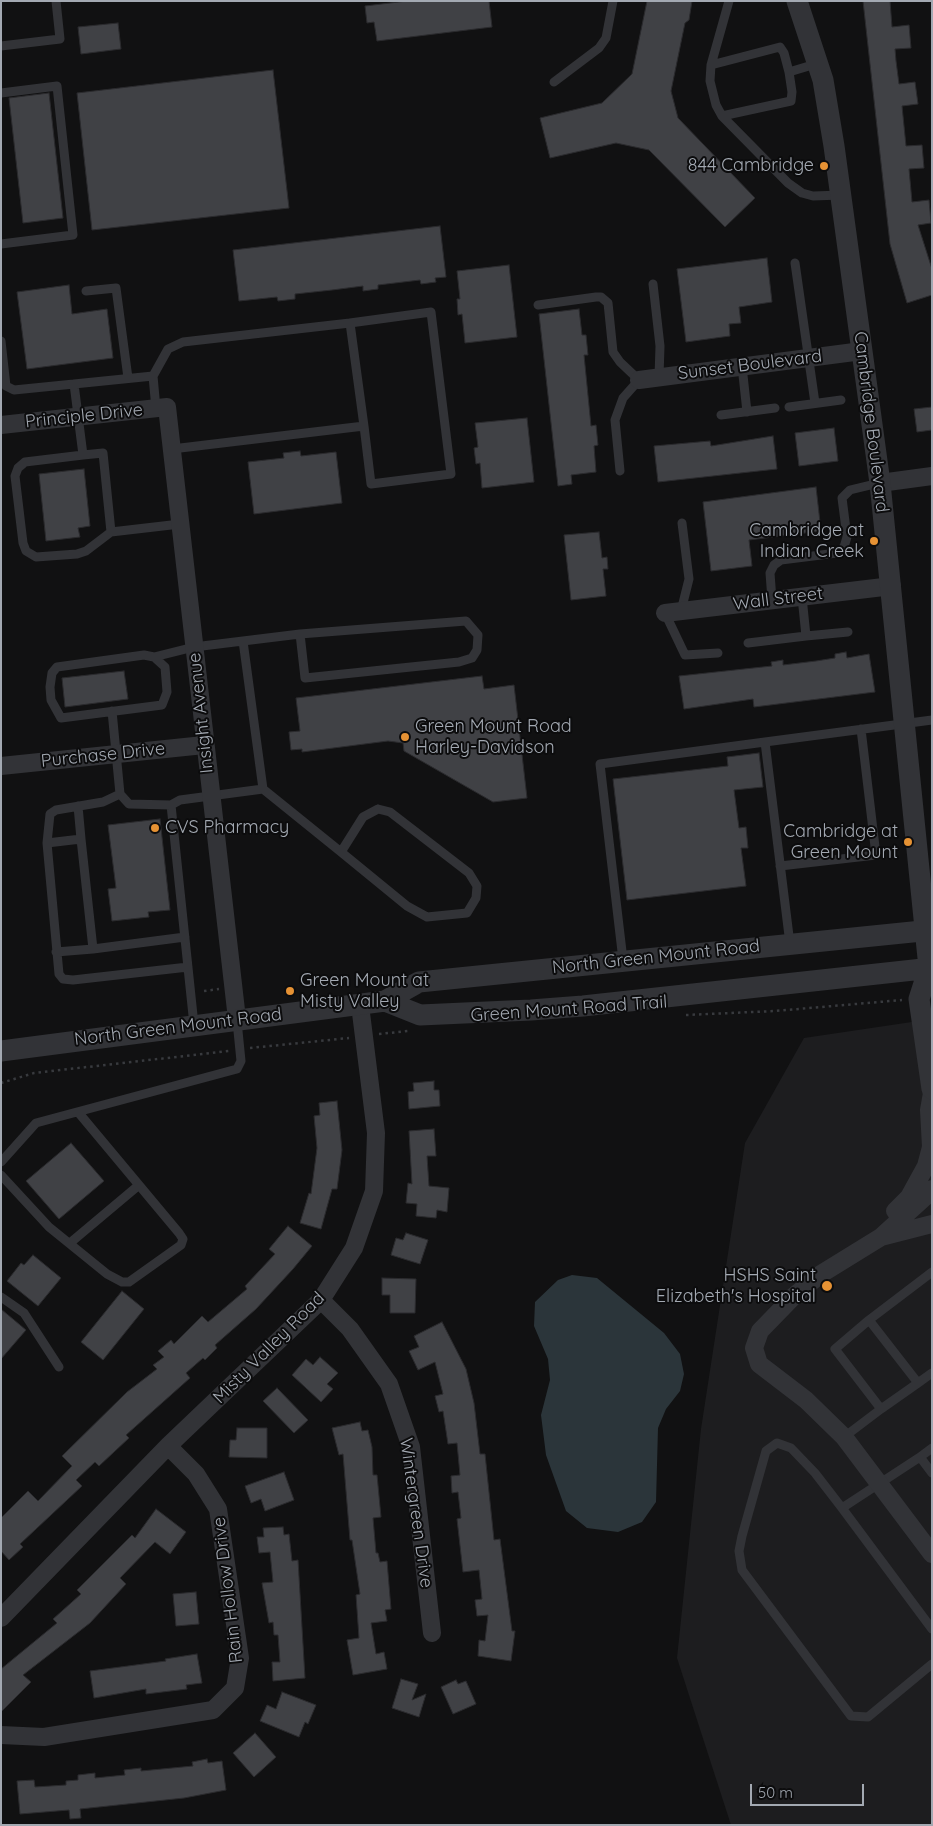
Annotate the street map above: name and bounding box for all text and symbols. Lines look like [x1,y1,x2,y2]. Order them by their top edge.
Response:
place label: 844 Cambridge [688,155,814,177]
marker: 844 Cambridge [818,160,830,172]
street label: Cambridge Boulevard [849,330,893,514]
street label: Sunset Boulevard [677,345,823,385]
street label: Principle Drive [24,399,144,433]
place label: Cambridge at Indian Creek [749,520,864,562]
marker: Cambridge at Indian Creek [868,535,880,547]
street label: Wall Street [732,583,824,615]
street label: Insight Avenue [184,652,218,774]
place label: Green Mount Road Harley-Davidson [415,716,572,759]
marker: Green Mount Road Harley-Davidson [399,731,411,743]
street label: Purchase Drive [40,738,166,772]
place label: CVS Pharmacy [165,817,289,839]
place label: Cambridge at Green Mount [783,821,898,864]
marker: CVS Pharmacy [149,822,161,834]
marker: Cambridge at Green Mount [902,836,914,848]
street label: North Green Mount Road [551,935,761,979]
place label: Green Mount at Misty Valley [300,970,429,1012]
marker: Green Mount at Misty Valley [284,985,296,997]
street label: Green Mount Road Trail [470,991,668,1027]
street label: North Green Mount Road [73,1004,283,1050]
place label: HSHS Saint Elizabeth's Hospital [656,1265,816,1308]
marker: HSHS Saint Elizabeth's Hospital [820,1279,834,1293]
street label: Misty Valley Road [209,1288,329,1408]
street label: Wintergreen Drive [395,1437,437,1589]
street label: Rain Hollow Drive [208,1516,248,1664]
scale bar [753,1774,867,1806]
text: 50 m [758,1783,793,1802]

